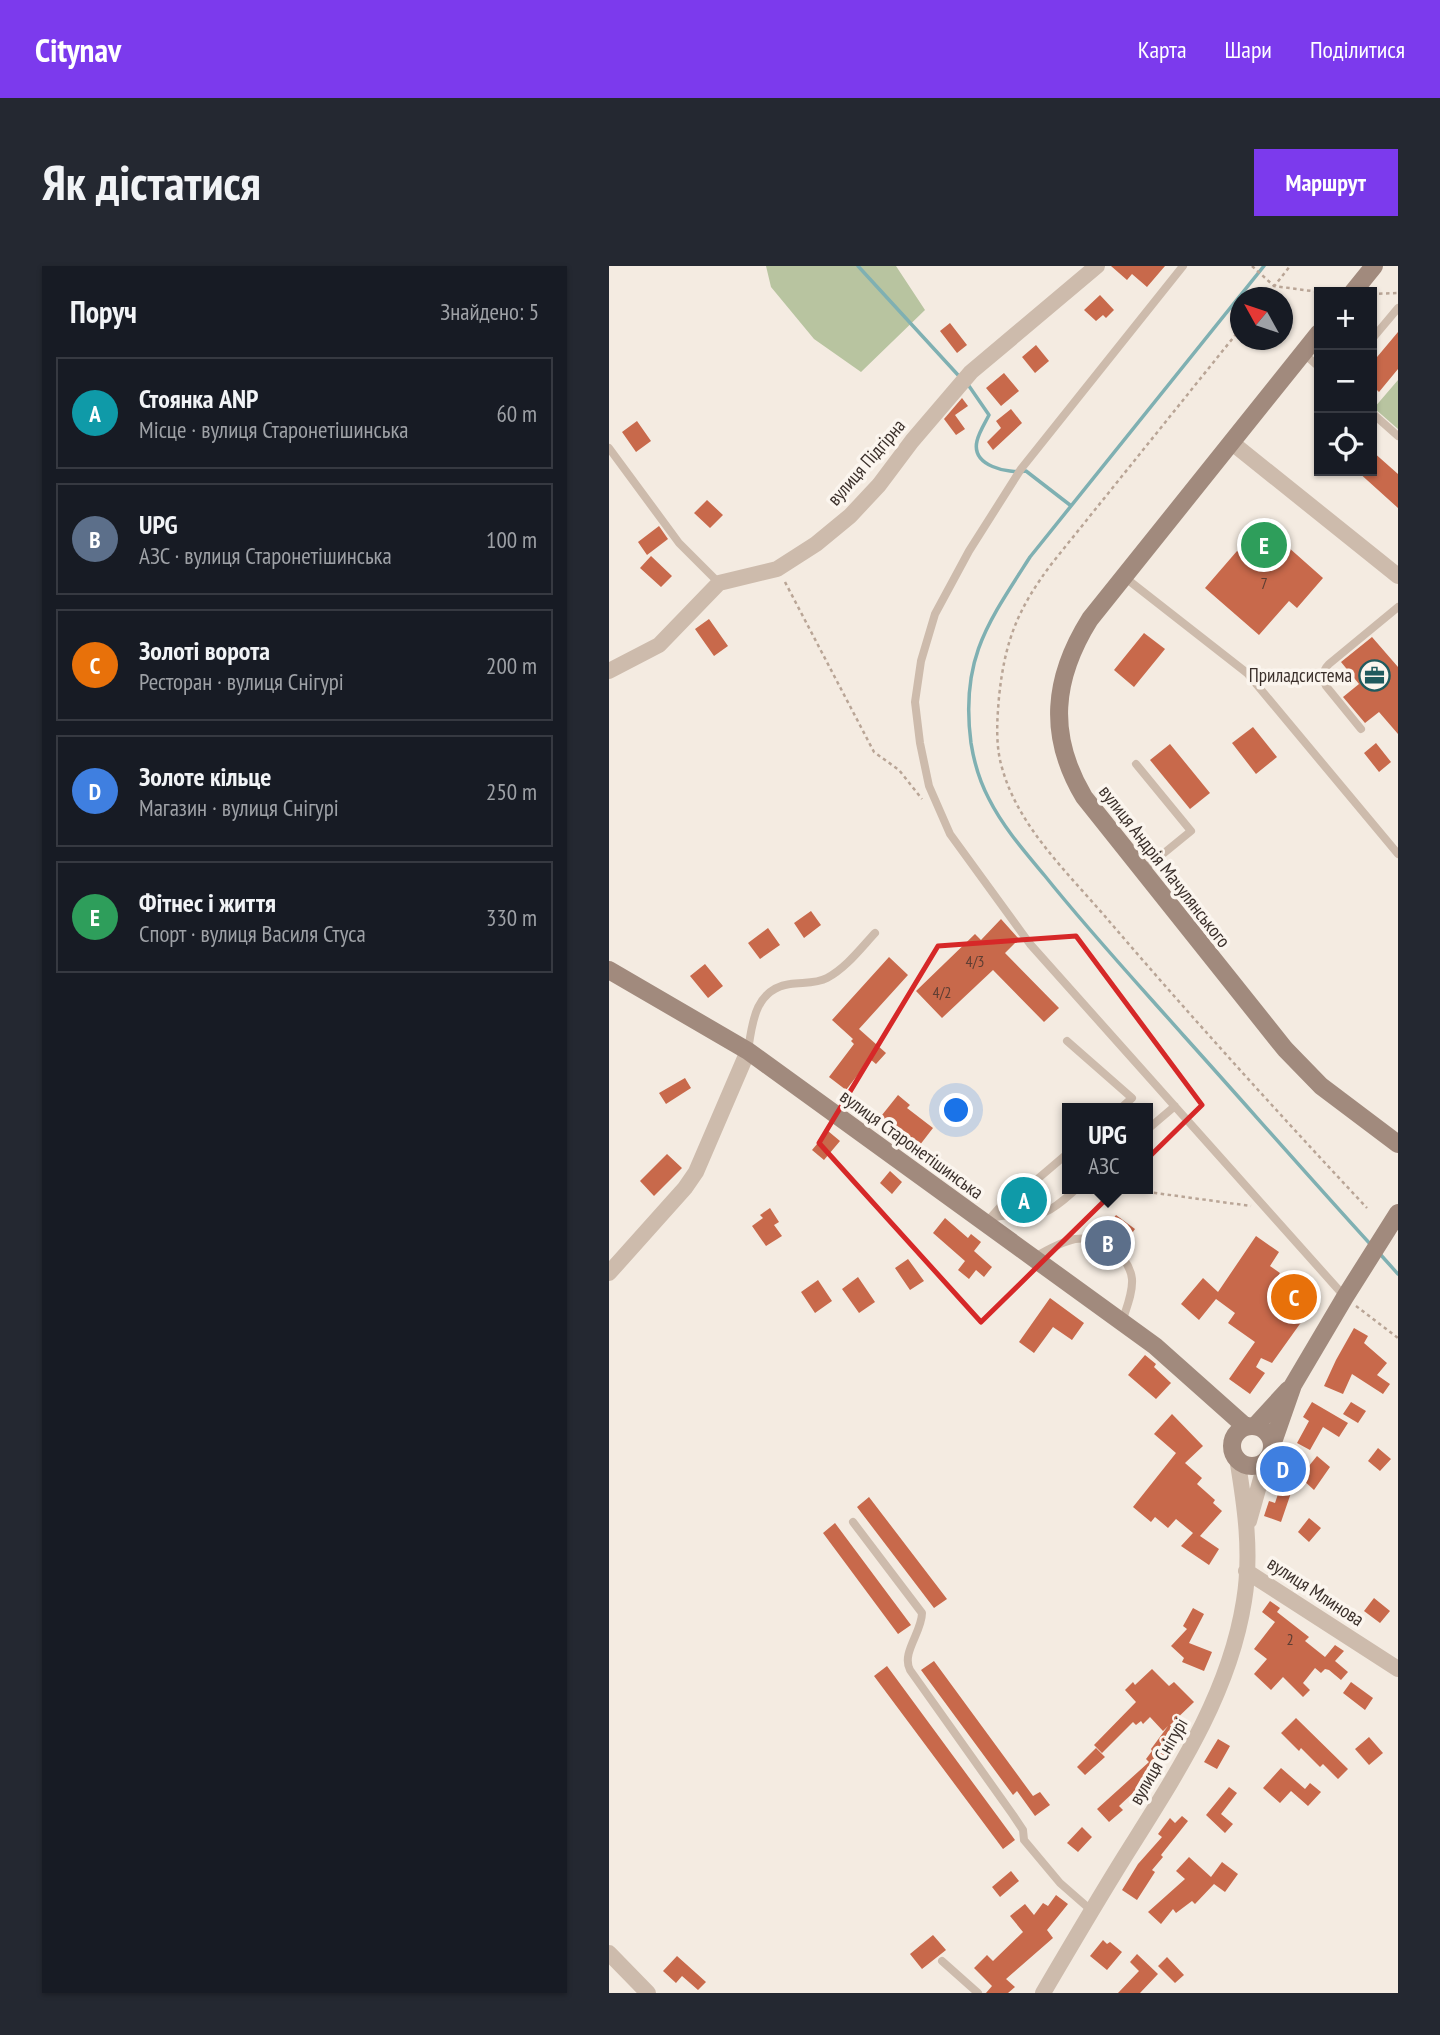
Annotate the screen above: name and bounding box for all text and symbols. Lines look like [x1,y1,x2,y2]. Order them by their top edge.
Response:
text: Citynav [35,28,121,71]
text: Карта [1138,34,1187,65]
text: Шари [1225,34,1272,65]
text: Поділитися [1310,34,1405,65]
button: Маршрут [1254,149,1398,216]
text: Як дістатися [42,150,261,214]
north arrow [1230,287,1293,350]
map controls [1314,287,1377,476]
button: + [1314,287,1377,350]
text: Поруч [70,292,137,331]
text: Знайдено: 5 [440,297,539,326]
button: − [1314,350,1377,413]
text: Стоянка ANP [139,382,258,415]
text: A [89,399,101,428]
text: 60 m [496,399,537,428]
button: locate [1314,413,1377,476]
street label: вулиця Підгірна [822,414,910,510]
text: Місце · вулиця Старонетішинська [139,415,409,444]
text: UPG [139,508,178,541]
pin: E [1241,519,1287,571]
text: B [89,525,101,554]
text: 100 m [486,525,537,554]
text: АЗС · вулиця Старонетішинська [139,541,392,570]
house number: 7 [1260,573,1268,593]
text: Золоті ворота [139,634,270,667]
text: C [90,651,100,680]
text: 200 m [486,651,537,680]
office icon: Приладсистема [1358,658,1392,692]
place label: Приладсистема [1249,663,1352,687]
text: Ресторан · вулиця Снігурі [139,667,344,696]
text: Золоте кільце [139,760,272,793]
text: D [89,777,101,806]
text: 250 m [486,777,537,806]
street label: вулиця Андрія Мачулянського [1094,780,1236,952]
text: Магазин · вулиця Снігурі [139,793,339,822]
text: Фітнес і життя [139,886,276,919]
text: E [90,903,100,932]
text: 330 m [486,903,537,932]
text: Спорт · вулиця Василя Стуса [139,919,366,948]
house number: 4/3 [965,951,985,971]
house number: 4/2 [932,982,952,1002]
street label: вулиця Старонетішинська [836,1084,988,1204]
your location [939,1093,973,1127]
popup [1062,1103,1153,1194]
text: UPG [1088,1118,1127,1151]
text: АЗС [1088,1151,1120,1180]
pin: A [1001,1174,1047,1226]
pin: B [1085,1217,1131,1269]
pin: C [1271,1271,1317,1323]
pin: D [1260,1443,1306,1495]
street label: вулиця Млинова [1263,1551,1369,1631]
house number: 2 [1286,1629,1294,1649]
street label: вулиця Снігурі [1123,1713,1193,1809]

